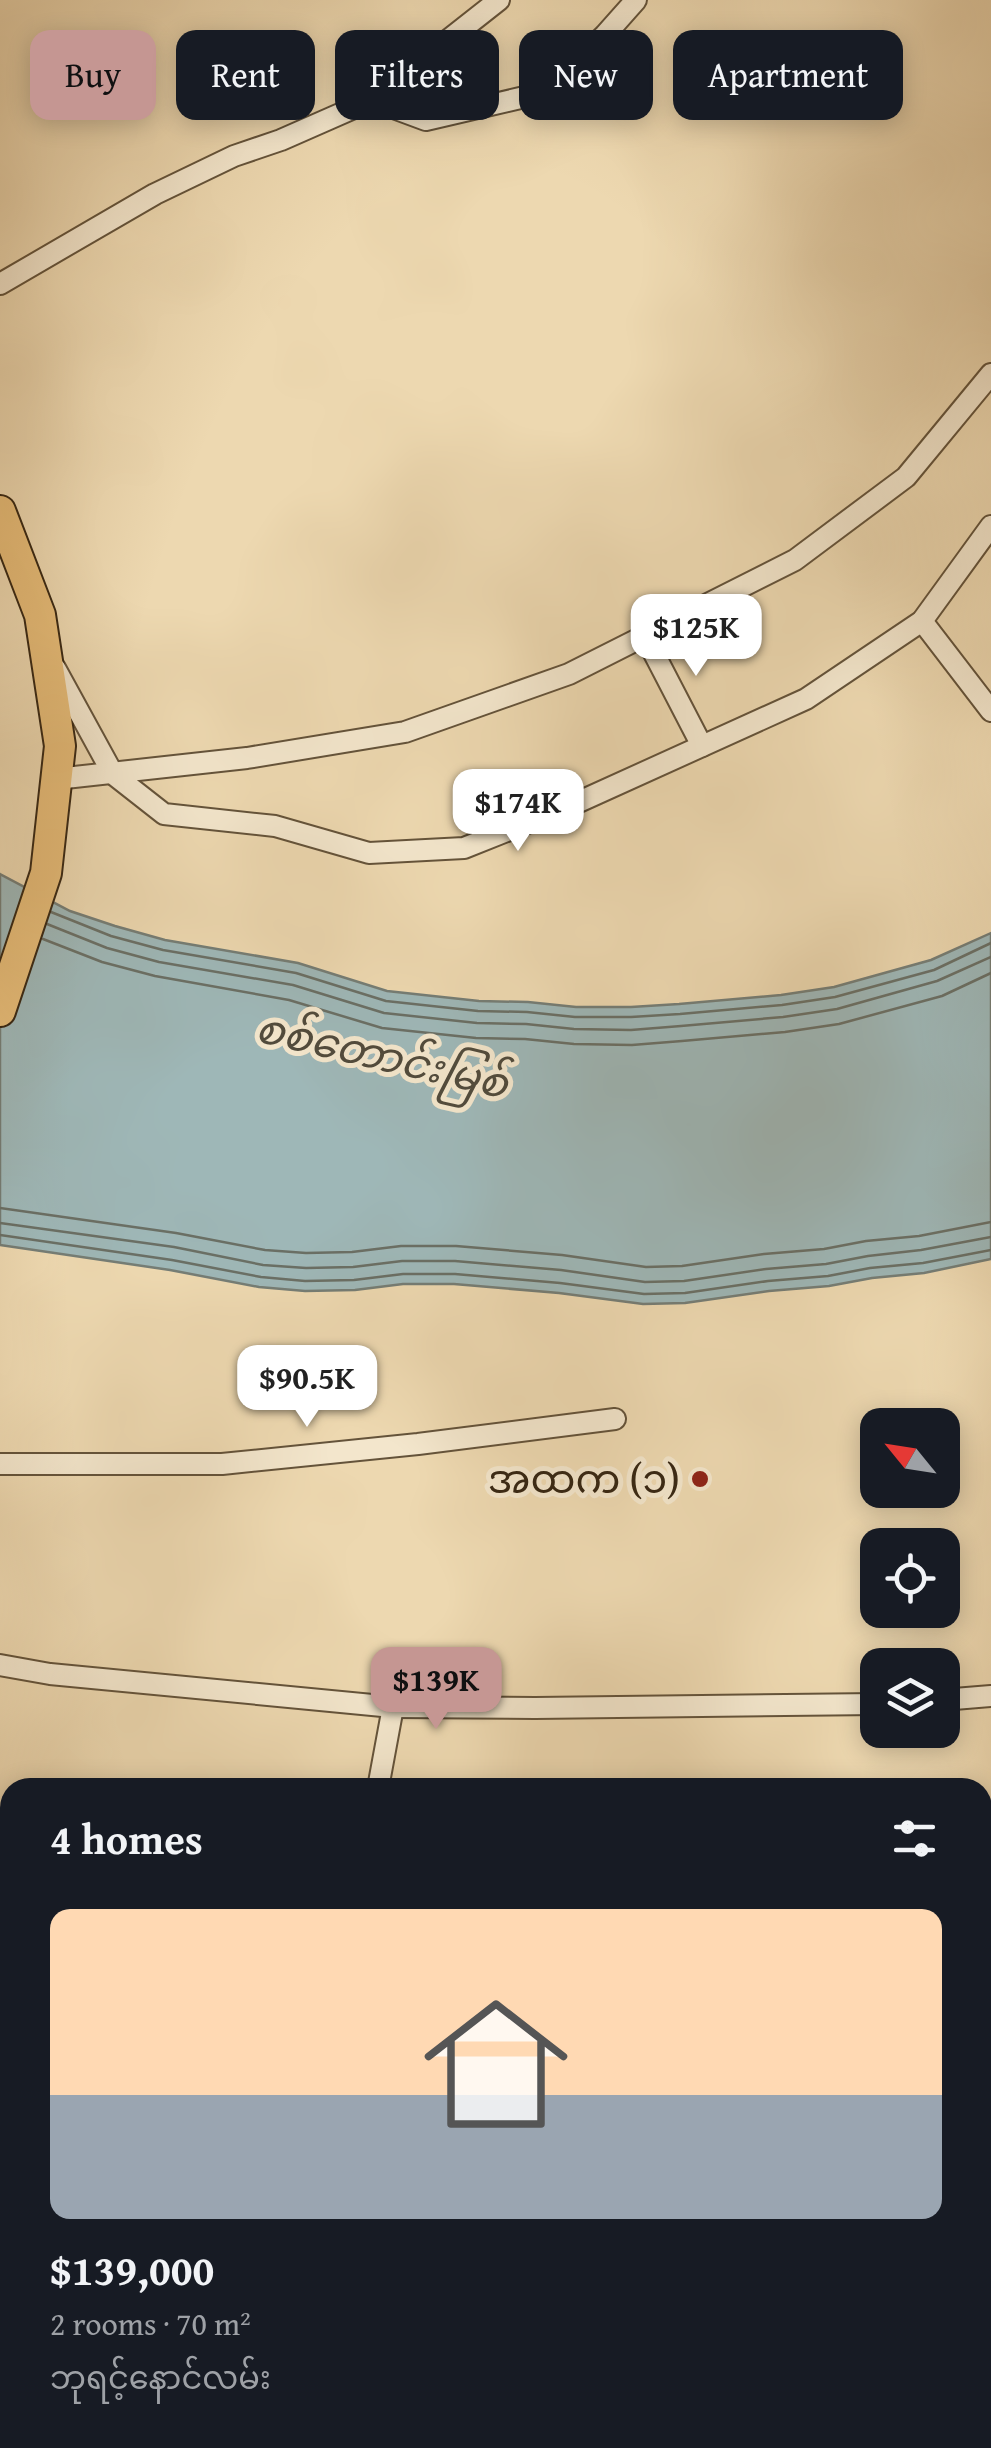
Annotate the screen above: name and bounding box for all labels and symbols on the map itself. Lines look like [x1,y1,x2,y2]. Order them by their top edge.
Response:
pin: $125K [626,594,766,679]
pin: $174K [448,769,588,854]
water label: စစ်တောင်းမြစ် [249,996,517,1119]
pin: $90.5K [226,1345,388,1430]
north arrow [860,1408,960,1508]
place label: အထက (၁) [488,1449,680,1508]
marker: အထက (၁) [689,1468,711,1490]
pin: $139K [366,1647,506,1732]

